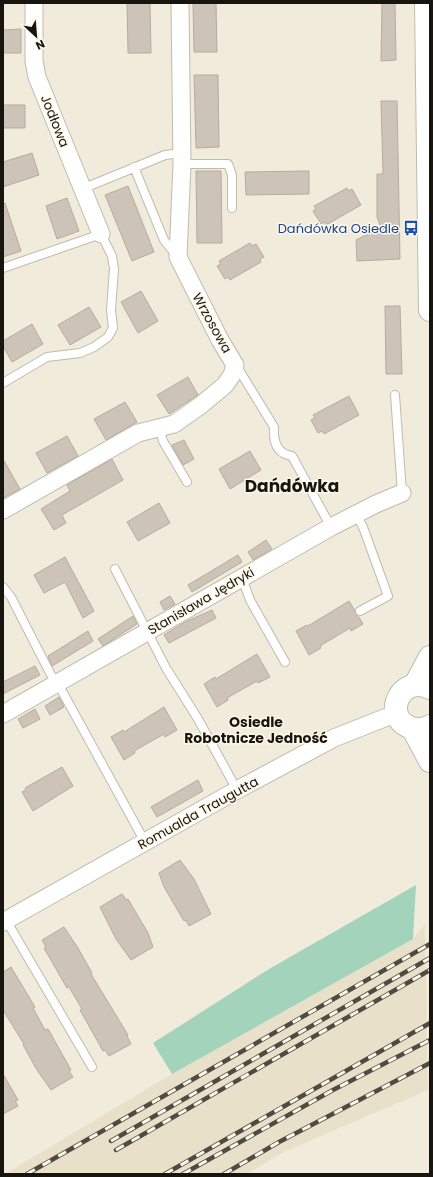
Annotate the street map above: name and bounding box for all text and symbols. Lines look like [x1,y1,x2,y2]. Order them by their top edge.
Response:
north arrow [16,16,56,56]
text: N [33,36,48,54]
street label: Jodłowa [36,92,74,150]
place label: Dańdówka Osiedle [278,219,399,238]
bus stop icon: Dańdówka Osiedle [402,219,420,237]
street label: Wrzosowa [188,289,236,357]
district label: Dańdówka [245,474,339,498]
street label: Stanisława Jędryki [144,563,258,639]
district label: Osiedle Robotnicze Jedność [184,712,328,748]
street label: Romualda Traugutta [134,772,262,854]

